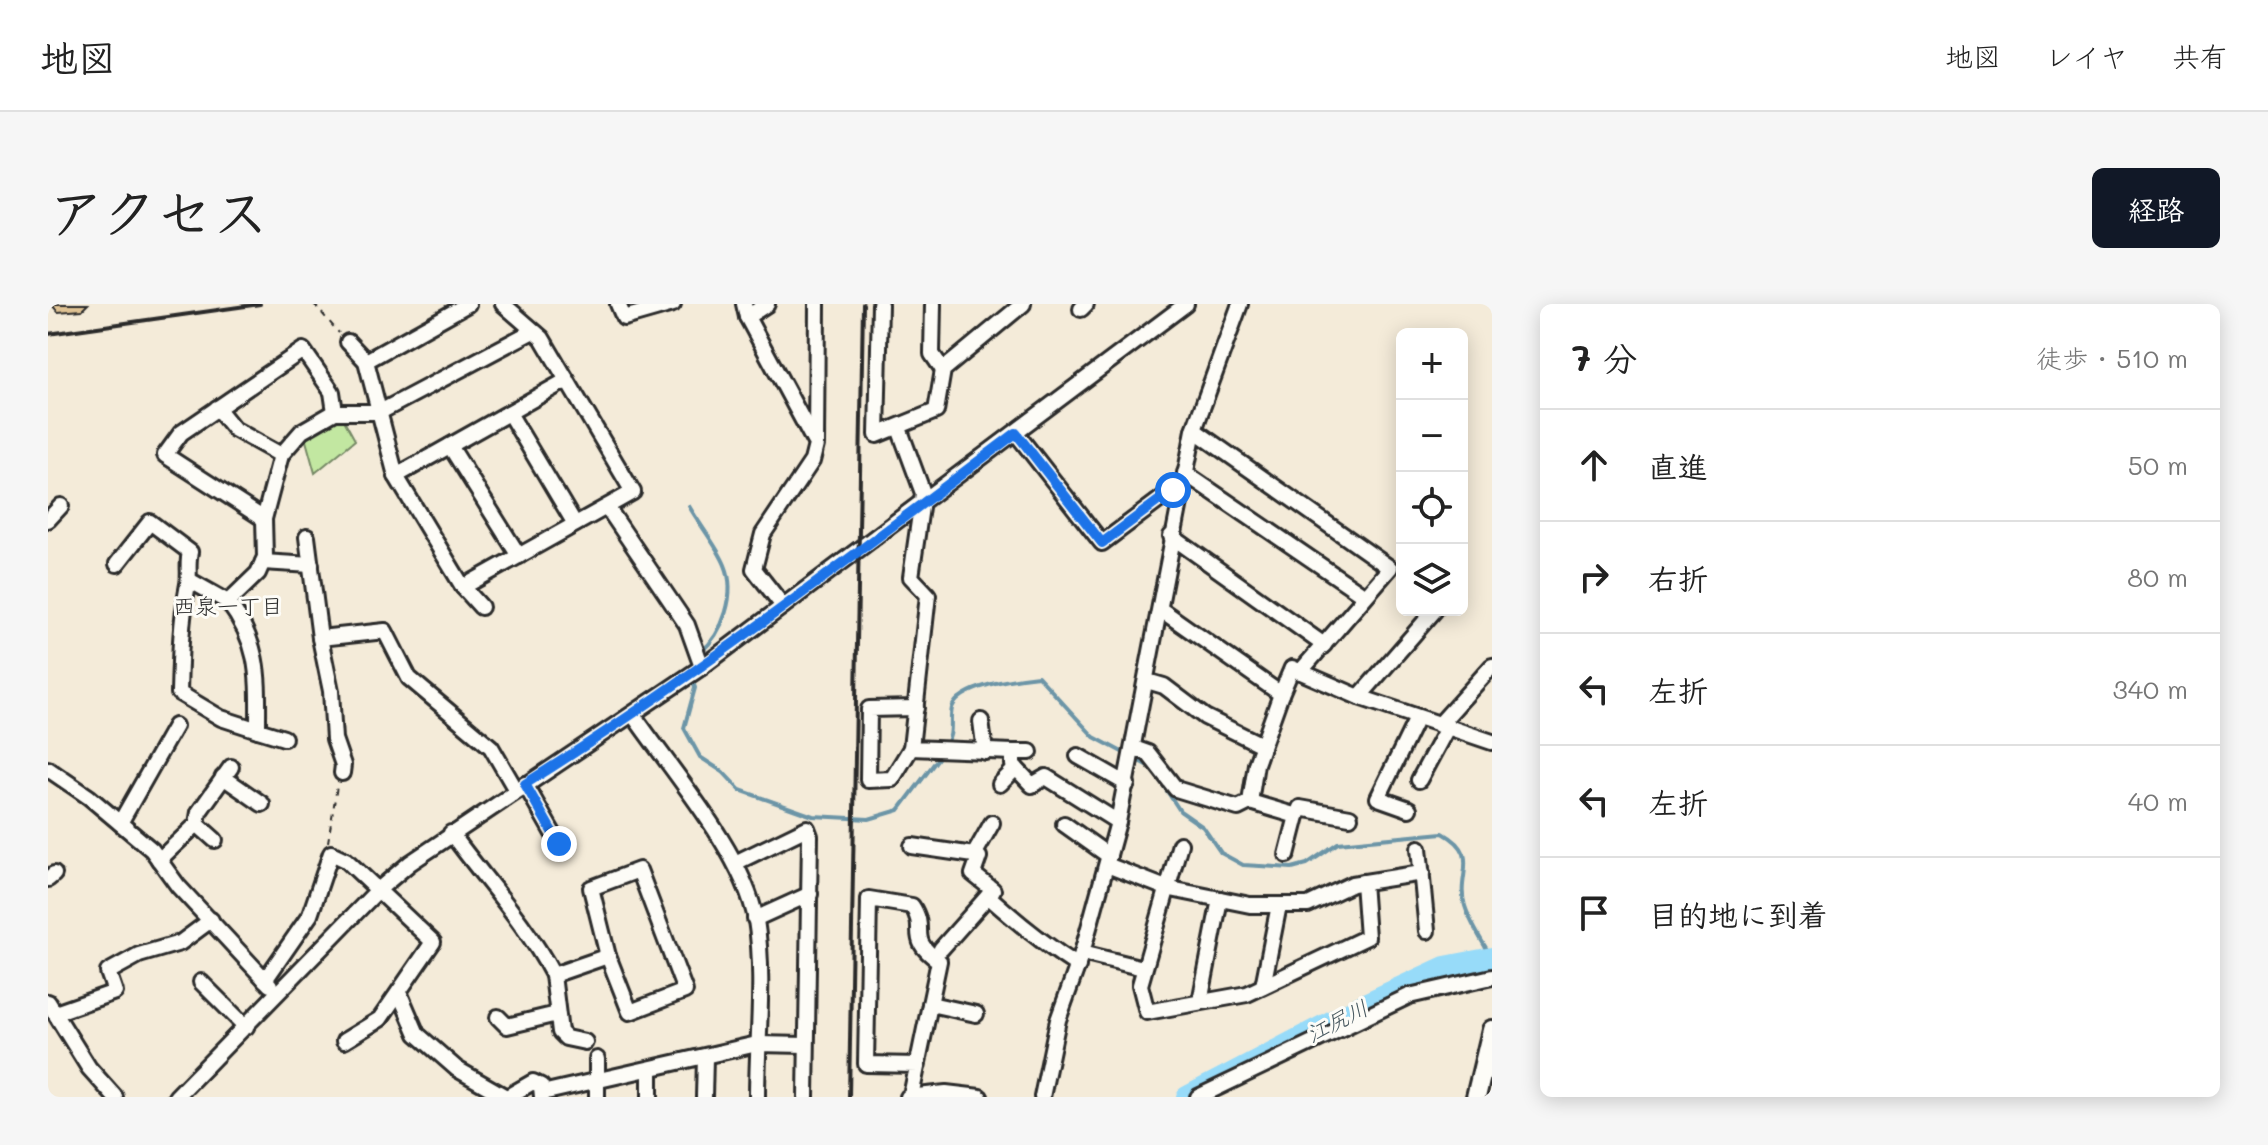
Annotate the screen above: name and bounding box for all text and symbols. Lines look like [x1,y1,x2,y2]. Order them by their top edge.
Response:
text: 地図 [40,32,116,82]
text: 地図 [1945,38,2001,74]
text: レイヤ [2045,38,2128,74]
text: 共有 [2172,38,2228,74]
button: 経路 [2092,168,2220,248]
text: アクセス [48,174,269,247]
map controls [1396,328,1468,616]
button: + [1396,328,1468,400]
text: 7 分 [1572,335,1637,380]
text: 徒歩 · 510 m [2036,341,2188,375]
button: − [1396,400,1468,472]
icon: ahead [1572,443,1616,487]
text: 直進 [1648,446,1708,486]
text: 50 m [2128,448,2188,482]
route start [1155,472,1191,508]
button: locate [1396,472,1468,544]
button: layers [1396,544,1468,616]
icon: right [1572,555,1616,599]
text: 右折 [1648,558,1708,598]
text: 80 m [2127,560,2188,594]
district label: 西泉一丁目 [173,591,283,620]
icon: left [1572,667,1616,711]
text: 左折 [1648,670,1708,710]
text: 340 m [2112,672,2188,706]
icon: left [1572,779,1616,823]
text: 左折 [1648,782,1708,822]
text: 40 m [2128,784,2188,818]
route end [541,826,577,862]
icon: arrive [1572,891,1616,935]
text: 目的地に到着 [1648,894,1828,934]
water label: 江尻川 [1301,993,1373,1048]

